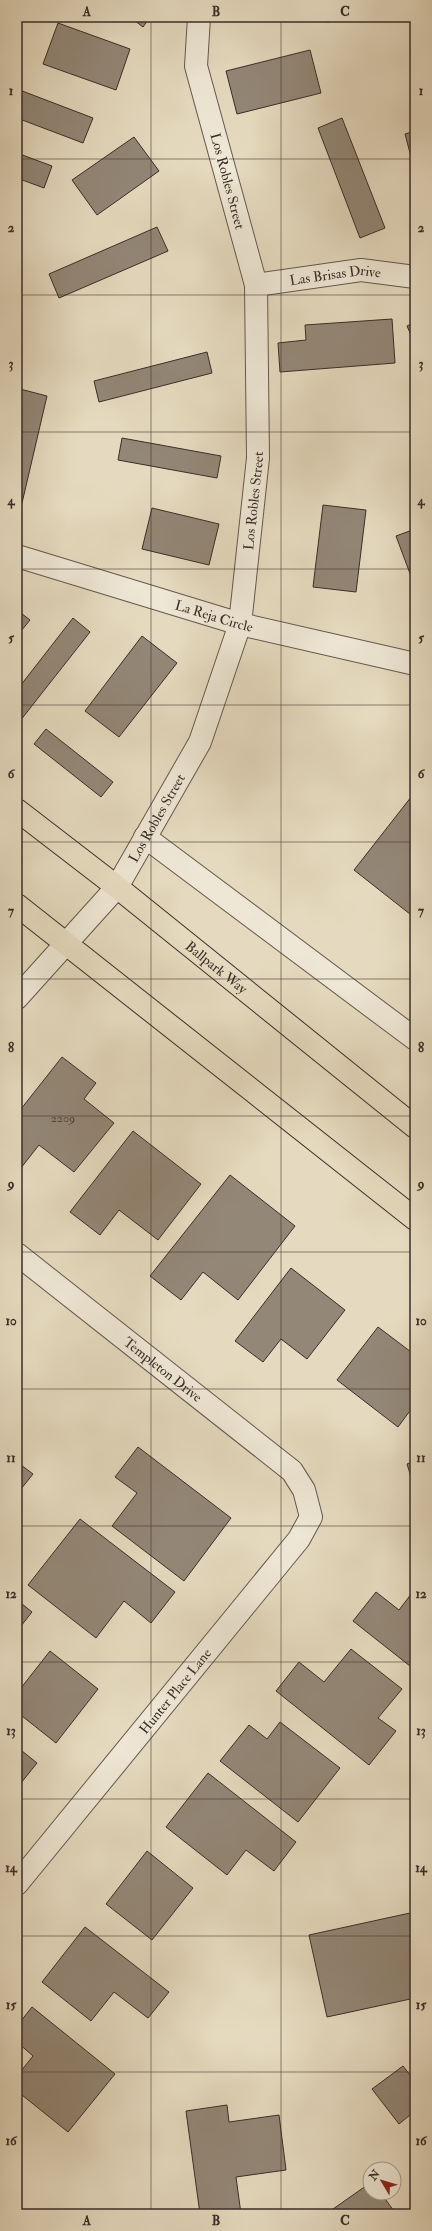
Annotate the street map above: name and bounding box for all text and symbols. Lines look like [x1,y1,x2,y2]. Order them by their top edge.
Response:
text: A [82,4,92,20]
text: B [212,4,220,20]
text: C [340,4,350,20]
text: 1 [9,83,14,99]
text: 1 [419,83,424,99]
street label: Los Robles Street [206,131,249,232]
text: 2 [8,220,15,236]
text: 2 [418,220,425,236]
street label: Las Brisas Drive [288,262,382,289]
text: 3 [9,356,14,372]
text: 3 [419,356,424,372]
street label: Los Robles Street [240,451,267,551]
text: 4 [6,493,15,509]
text: 4 [416,493,425,509]
street label: La Reja Circle [173,597,255,636]
text: 5 [8,630,14,646]
text: 5 [418,630,424,646]
text: 6 [8,766,16,782]
text: 6 [418,766,426,782]
street label: Los Robles Street [125,771,189,865]
text: 7 [8,903,15,919]
text: 7 [418,903,425,919]
street label: Ballpark Way [182,938,251,999]
text: 8 [8,1040,14,1056]
text: 8 [418,1040,424,1056]
house number: 2209 [51,1111,75,1126]
text: 9 [6,1176,15,1192]
text: 9 [416,1176,425,1192]
text: 10 [5,1313,17,1329]
text: 10 [415,1313,427,1329]
street label: Templeton Drive [120,1333,205,1406]
text: 11 [6,1450,16,1466]
text: 11 [416,1450,426,1466]
text: 12 [5,1586,17,1602]
text: 12 [415,1586,427,1602]
street label: Hunter Place Lane [136,1645,215,1738]
text: 13 [6,1723,16,1739]
text: 13 [416,1723,426,1739]
text: 14 [5,1860,18,1876]
text: 14 [415,1860,428,1876]
text: 15 [6,1997,16,2013]
text: 15 [416,1997,426,2013]
text: 16 [5,2133,18,2149]
text: 16 [415,2133,428,2149]
north arrow [362,2161,402,2201]
text: N [366,2166,383,2184]
text: A [82,2213,92,2229]
text: B [212,2213,220,2229]
text: C [340,2213,350,2229]

